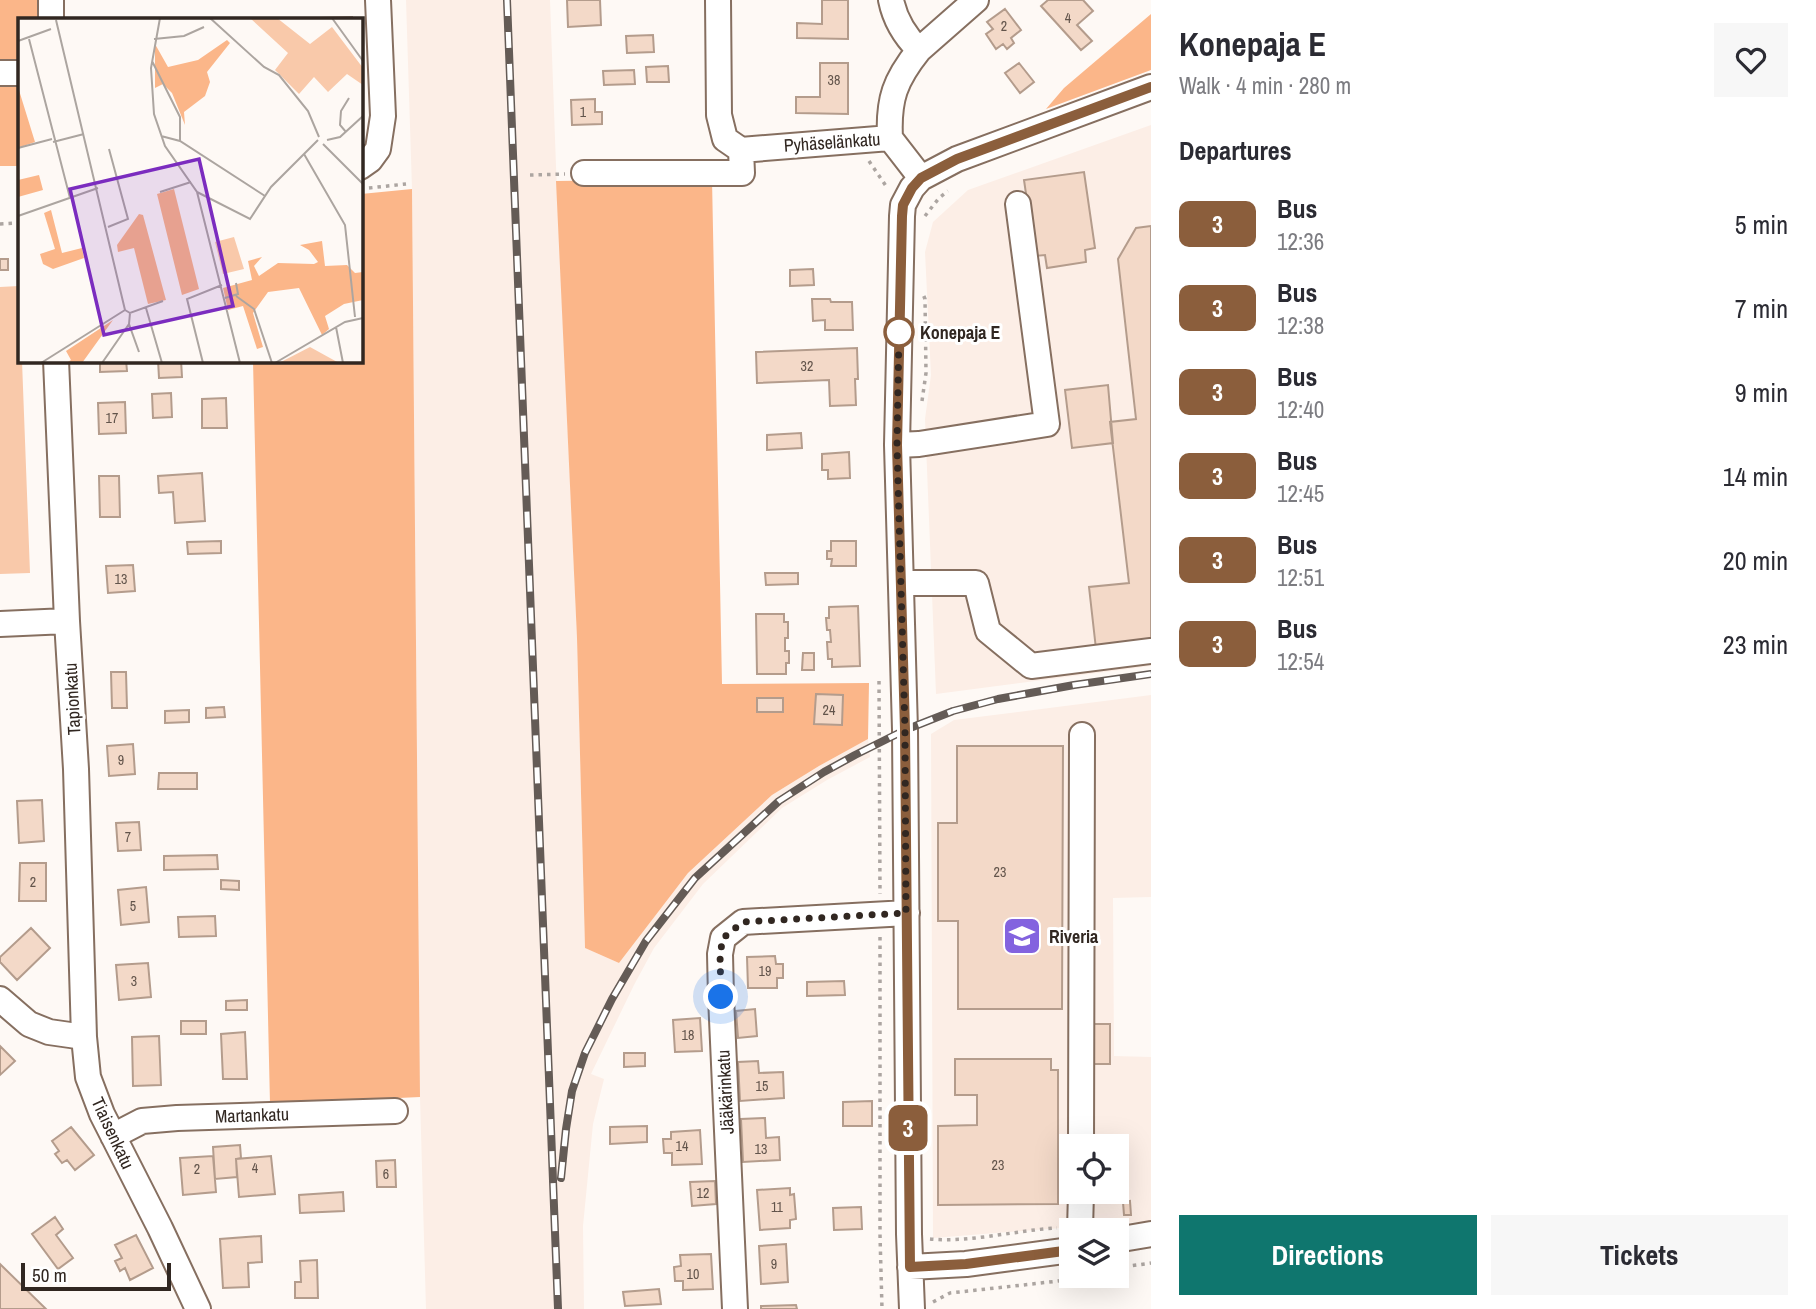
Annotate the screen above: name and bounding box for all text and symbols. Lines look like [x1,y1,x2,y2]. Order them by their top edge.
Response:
house number: 4 [1065,9,1072,27]
house number: 2 [1001,17,1007,35]
inset map [18,18,362,362]
text: Konepaja E [1179,22,1326,66]
button: heart [1714,23,1788,97]
text: Walk · 4 min · 280 m [1179,70,1351,101]
house number: 38 [828,71,840,89]
house number: 1 [580,103,587,121]
street label: Pyhäselänkatu [783,126,881,158]
text: Departures [1179,133,1292,168]
text: Bus [1277,191,1317,226]
text: 5 min [1735,207,1788,242]
text: 3 [1212,208,1223,240]
text: 12:36 [1277,226,1324,257]
text: Bus [1277,275,1317,310]
text: 7 min [1735,291,1788,326]
text: 3 [1212,292,1223,324]
text: 12:38 [1277,310,1324,341]
marker: Konepaja E [884,317,914,347]
place label: Konepaja E [920,320,1001,345]
house number: 32 [801,357,813,375]
text: Bus [1277,359,1317,394]
text: 9 min [1735,375,1788,410]
text: 3 [1212,376,1223,408]
text: 12:40 [1277,394,1324,425]
house number: 17 [106,409,118,427]
text: Bus [1277,443,1317,478]
text: 14 min [1723,459,1788,494]
text: 3 [1212,460,1223,492]
text: 12:45 [1277,478,1324,509]
text: Bus [1277,527,1317,562]
text: 20 min [1723,543,1788,578]
text: 3 [1212,544,1223,576]
text: 12:51 [1277,562,1324,593]
house number: 13 [115,570,127,588]
text: Bus [1277,611,1317,646]
text: 23 min [1723,627,1788,662]
text: 3 [1212,628,1223,660]
text: 12:54 [1277,646,1324,677]
street label: Tapionkatu [58,662,86,736]
house number: 24 [823,701,836,719]
house number: 9 [118,751,124,769]
house number: 7 [125,828,131,846]
house number: 23 [994,863,1006,881]
house number: 2 [30,873,36,891]
house number: 5 [130,897,136,915]
school or university icon: Riveria [1001,915,1043,957]
place label: Riveria [1049,924,1099,949]
house number: 19 [759,962,771,980]
house number: 3 [131,972,137,990]
your location [703,979,738,1014]
house number: 18 [682,1026,694,1044]
street label: Jääkärinkatu [710,1049,740,1135]
house number: 15 [756,1077,768,1095]
street label: Tiaisenkatu [85,1093,141,1173]
street label: Martankatu [215,1101,289,1129]
line badge: 3 [885,1105,931,1151]
text: 3 [903,1112,913,1144]
map controls [1059,1134,1129,1288]
button: locate [1059,1134,1129,1204]
house number: 14 [676,1137,689,1155]
house number: 13 [755,1140,767,1158]
house number: 23 [992,1156,1004,1174]
house number: 4 [252,1159,259,1177]
house number: 2 [194,1160,200,1178]
house number: 6 [383,1165,389,1183]
house number: 12 [697,1184,709,1202]
house number: 11 [771,1198,784,1216]
button: Directions [1179,1215,1477,1295]
button: Tickets [1491,1215,1788,1295]
button: layers [1059,1218,1129,1288]
house number: 9 [771,1255,777,1273]
scale bar [21,1260,172,1292]
text: 50 m [32,1262,67,1288]
house number: 10 [687,1265,699,1283]

